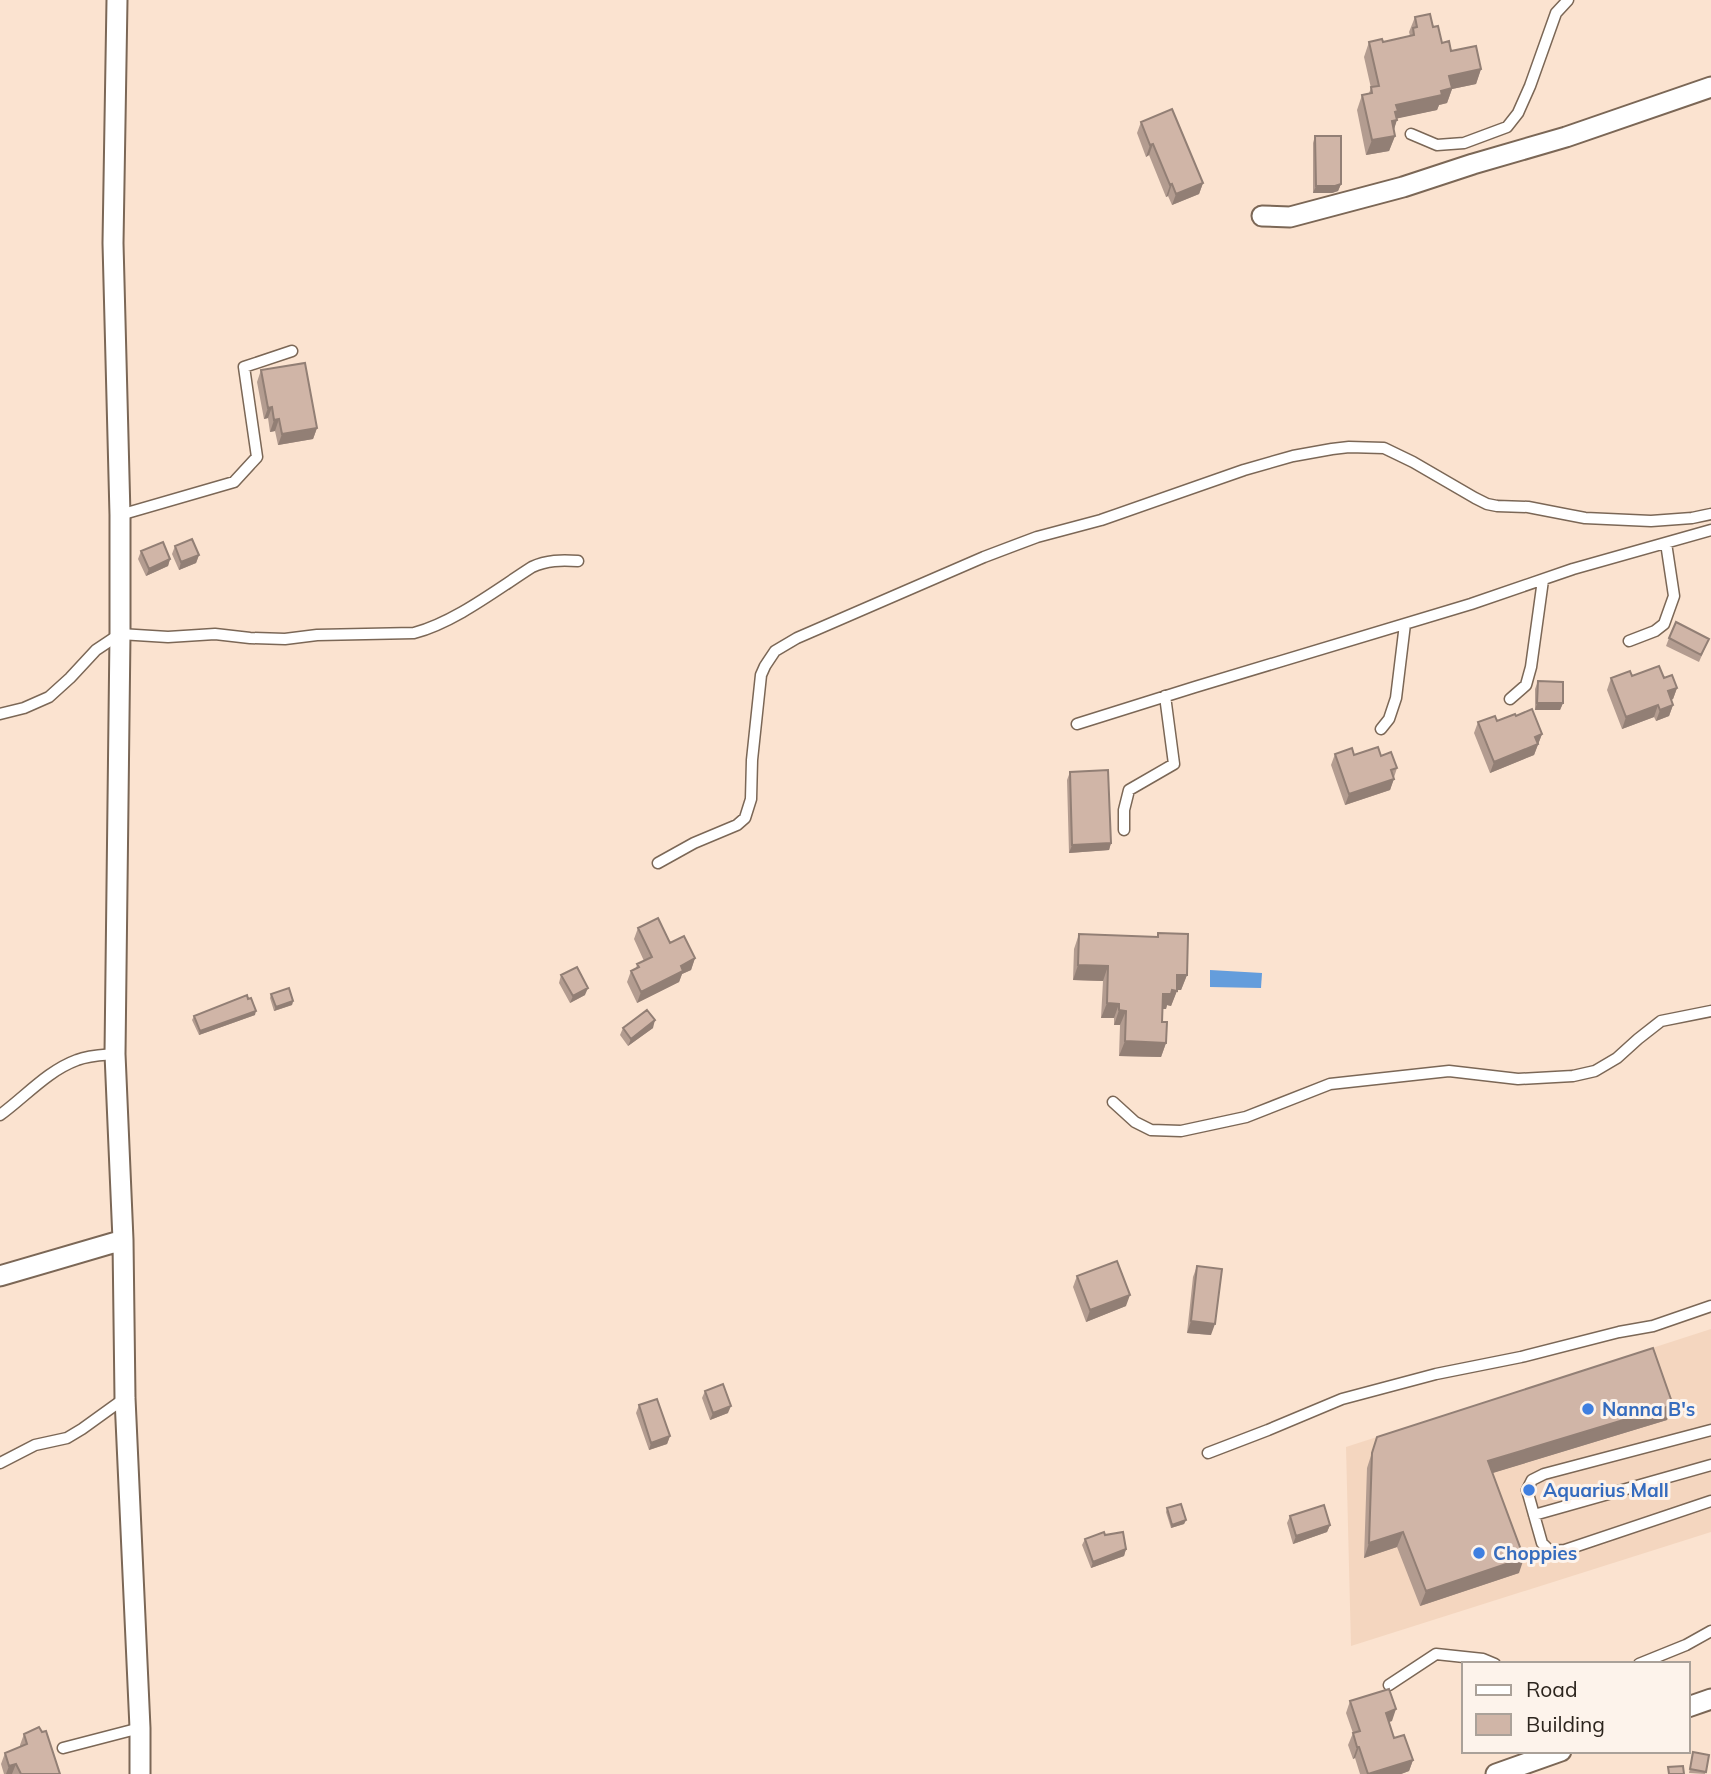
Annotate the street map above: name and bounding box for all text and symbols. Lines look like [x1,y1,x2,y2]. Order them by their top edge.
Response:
place label: Nanna B's [1602,1397,1695,1421]
marker: Nanna B's [1580,1401,1596,1417]
place label: Aquarius Mall [1543,1478,1669,1502]
marker: Aquarius Mall [1521,1482,1537,1498]
place label: Choppies [1493,1541,1577,1565]
marker: Choppies [1471,1545,1487,1561]
legend [1462,1662,1690,1753]
text: Road [1526,1676,1577,1702]
text: Building [1526,1711,1605,1737]

